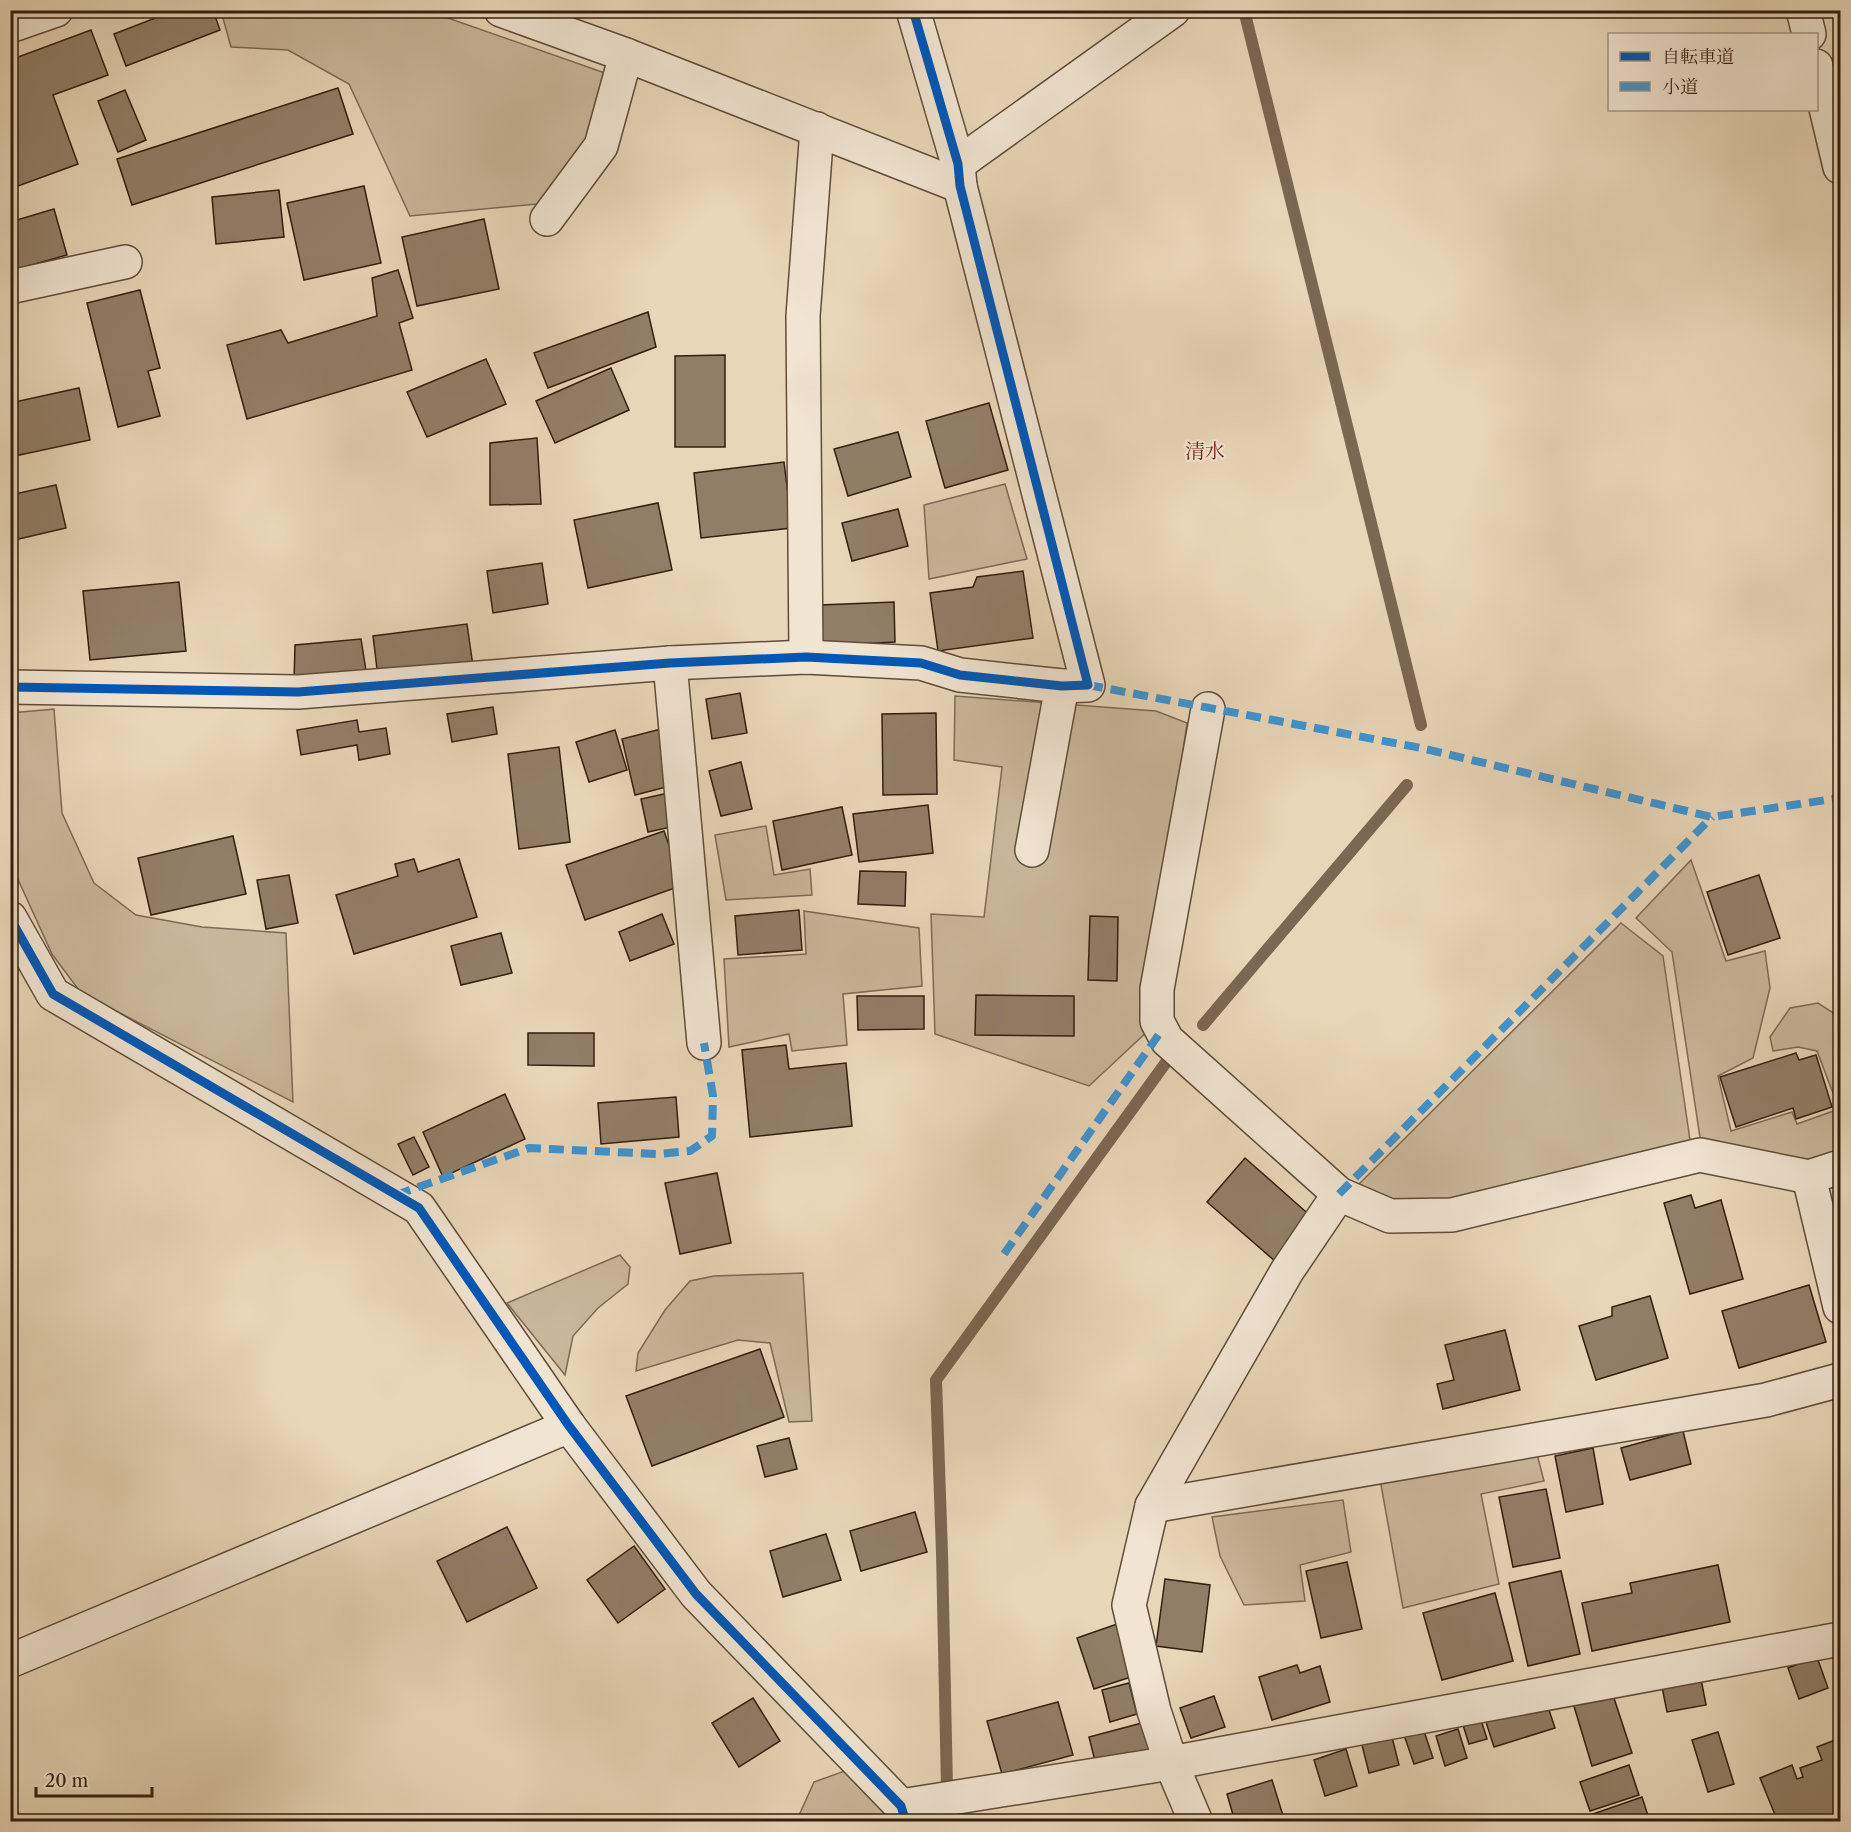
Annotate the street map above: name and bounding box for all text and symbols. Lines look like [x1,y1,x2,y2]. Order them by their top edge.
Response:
legend [1608,33,1818,111]
text: 自転車道 [1662,46,1734,68]
text: 小道 [1662,76,1698,98]
district label: 清水 [1185,439,1225,463]
scale bar [36,1760,152,1798]
text: 20 m [45,1770,89,1792]

